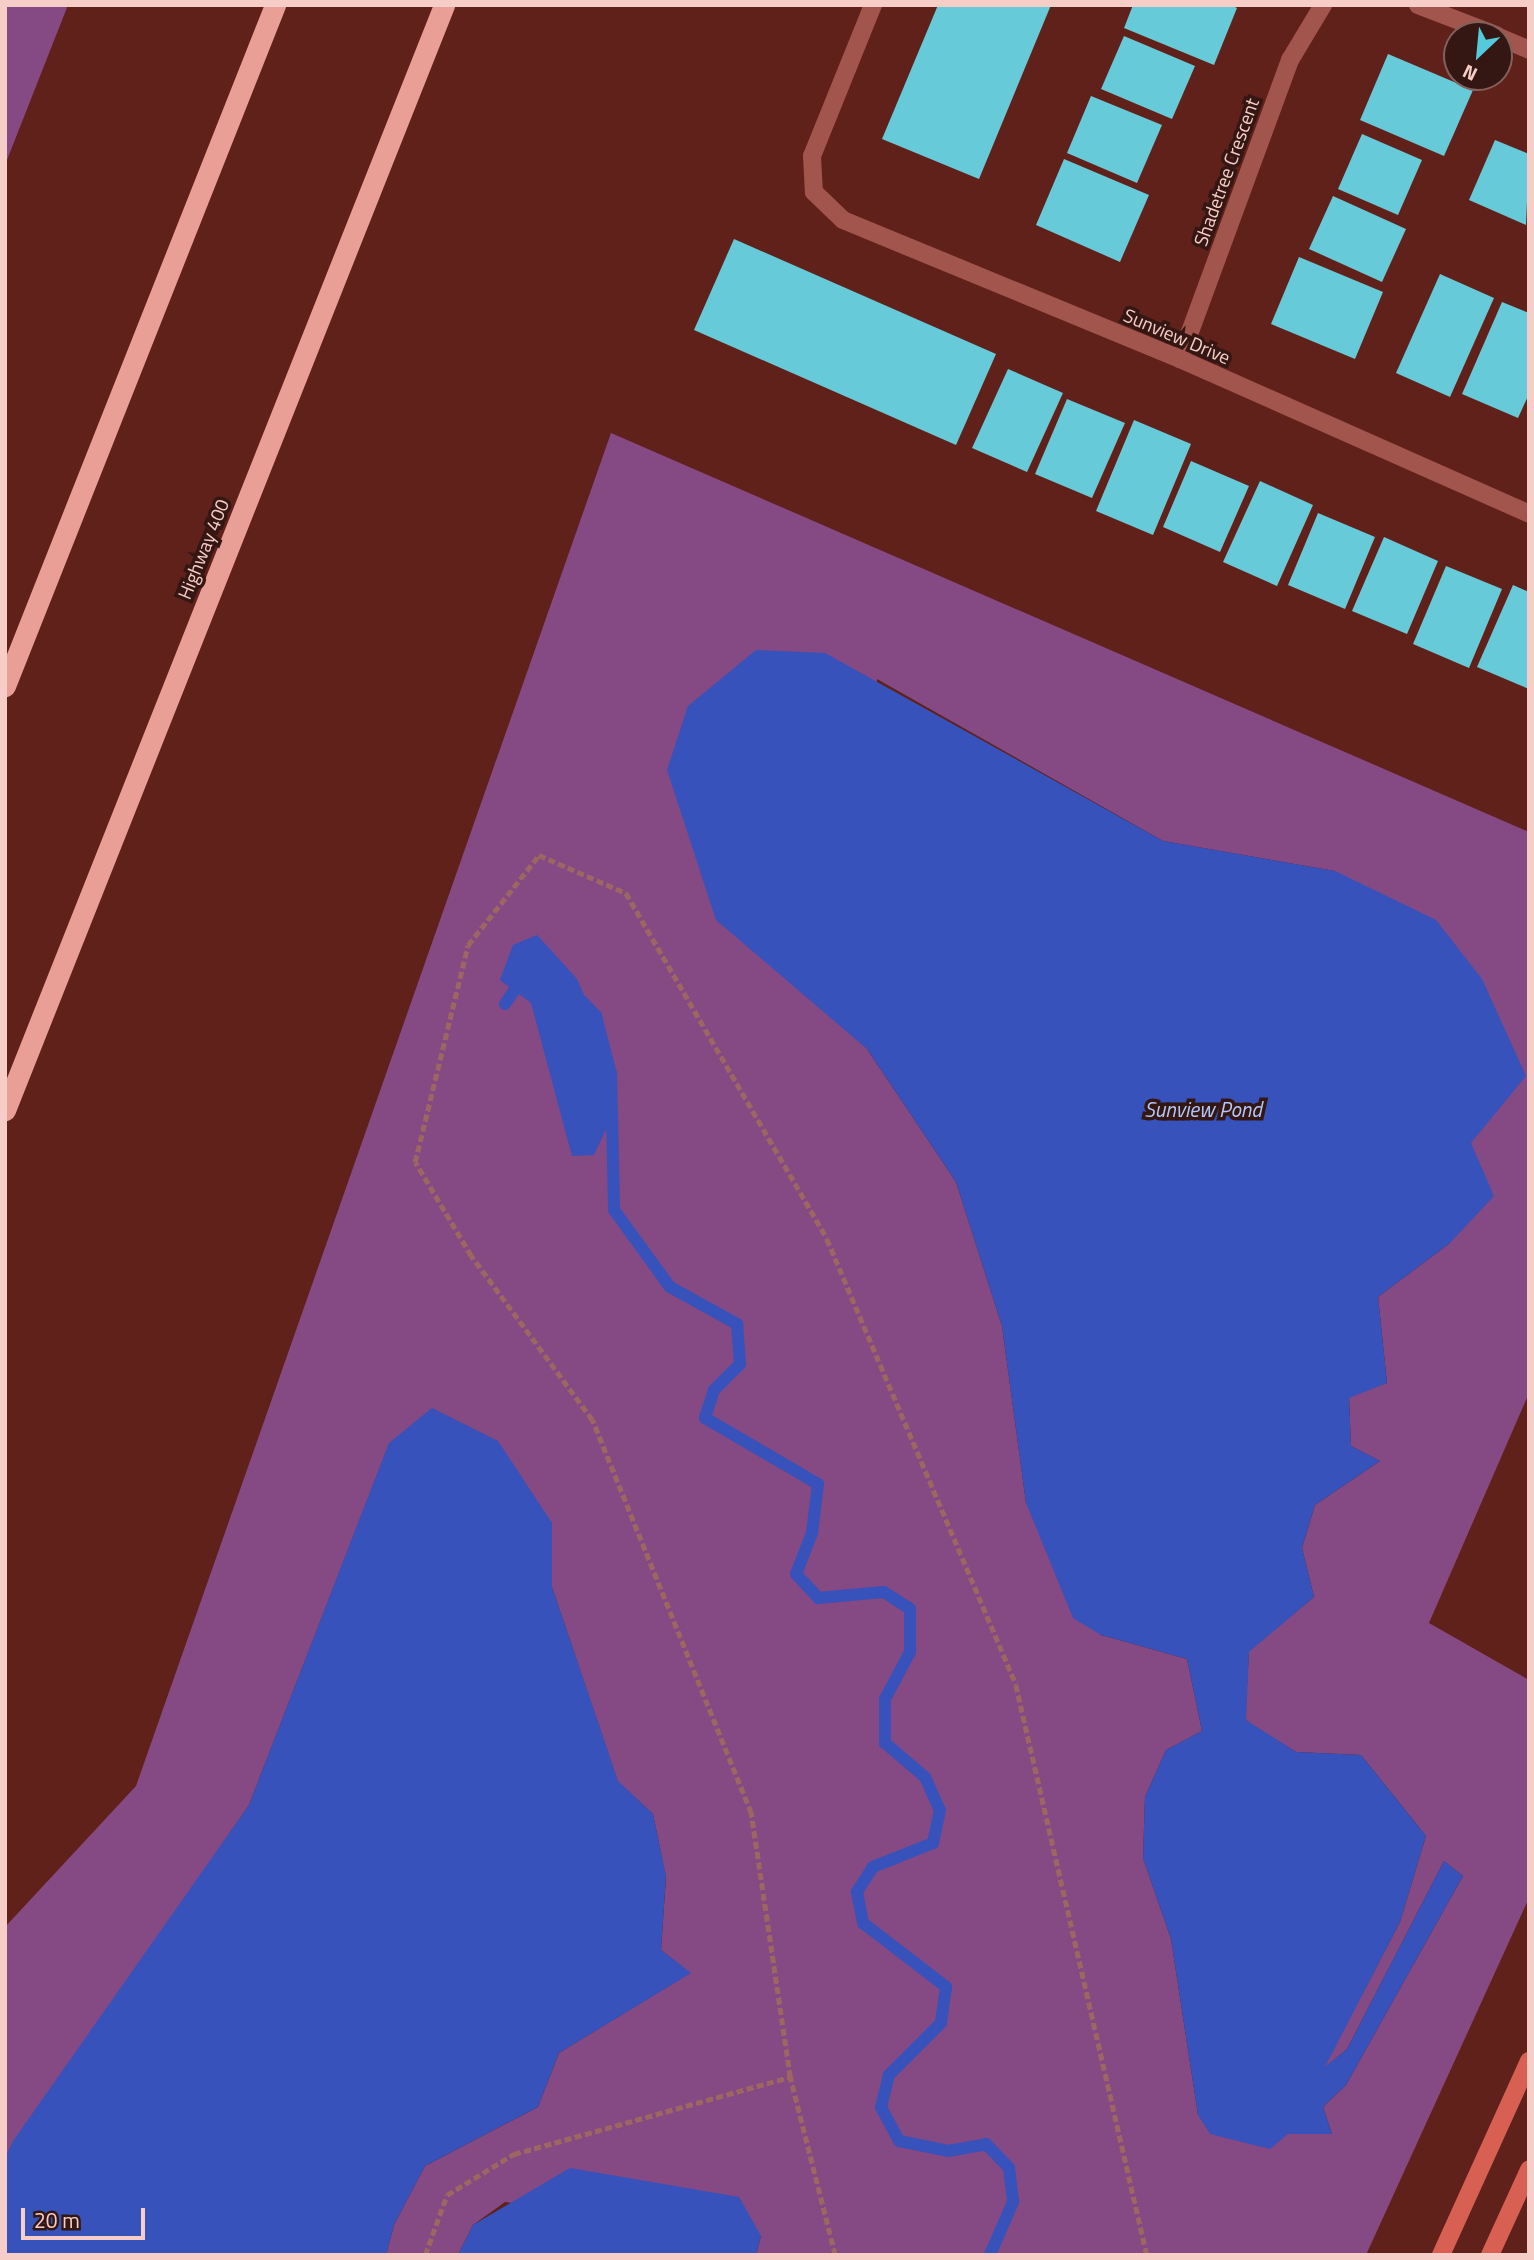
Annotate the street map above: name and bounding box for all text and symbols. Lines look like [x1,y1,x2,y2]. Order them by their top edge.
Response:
north arrow [1443,21,1513,91]
text: N [1457,58,1482,89]
street label: Shadetree Crescent [1189,95,1263,249]
street label: Sunview Drive [1120,303,1234,369]
street label: Highway 400 [173,496,233,602]
water label: Sunview Pond [1144,1096,1262,1122]
scale bar [24,2194,149,2238]
text: 20 m [34,2204,80,2236]

